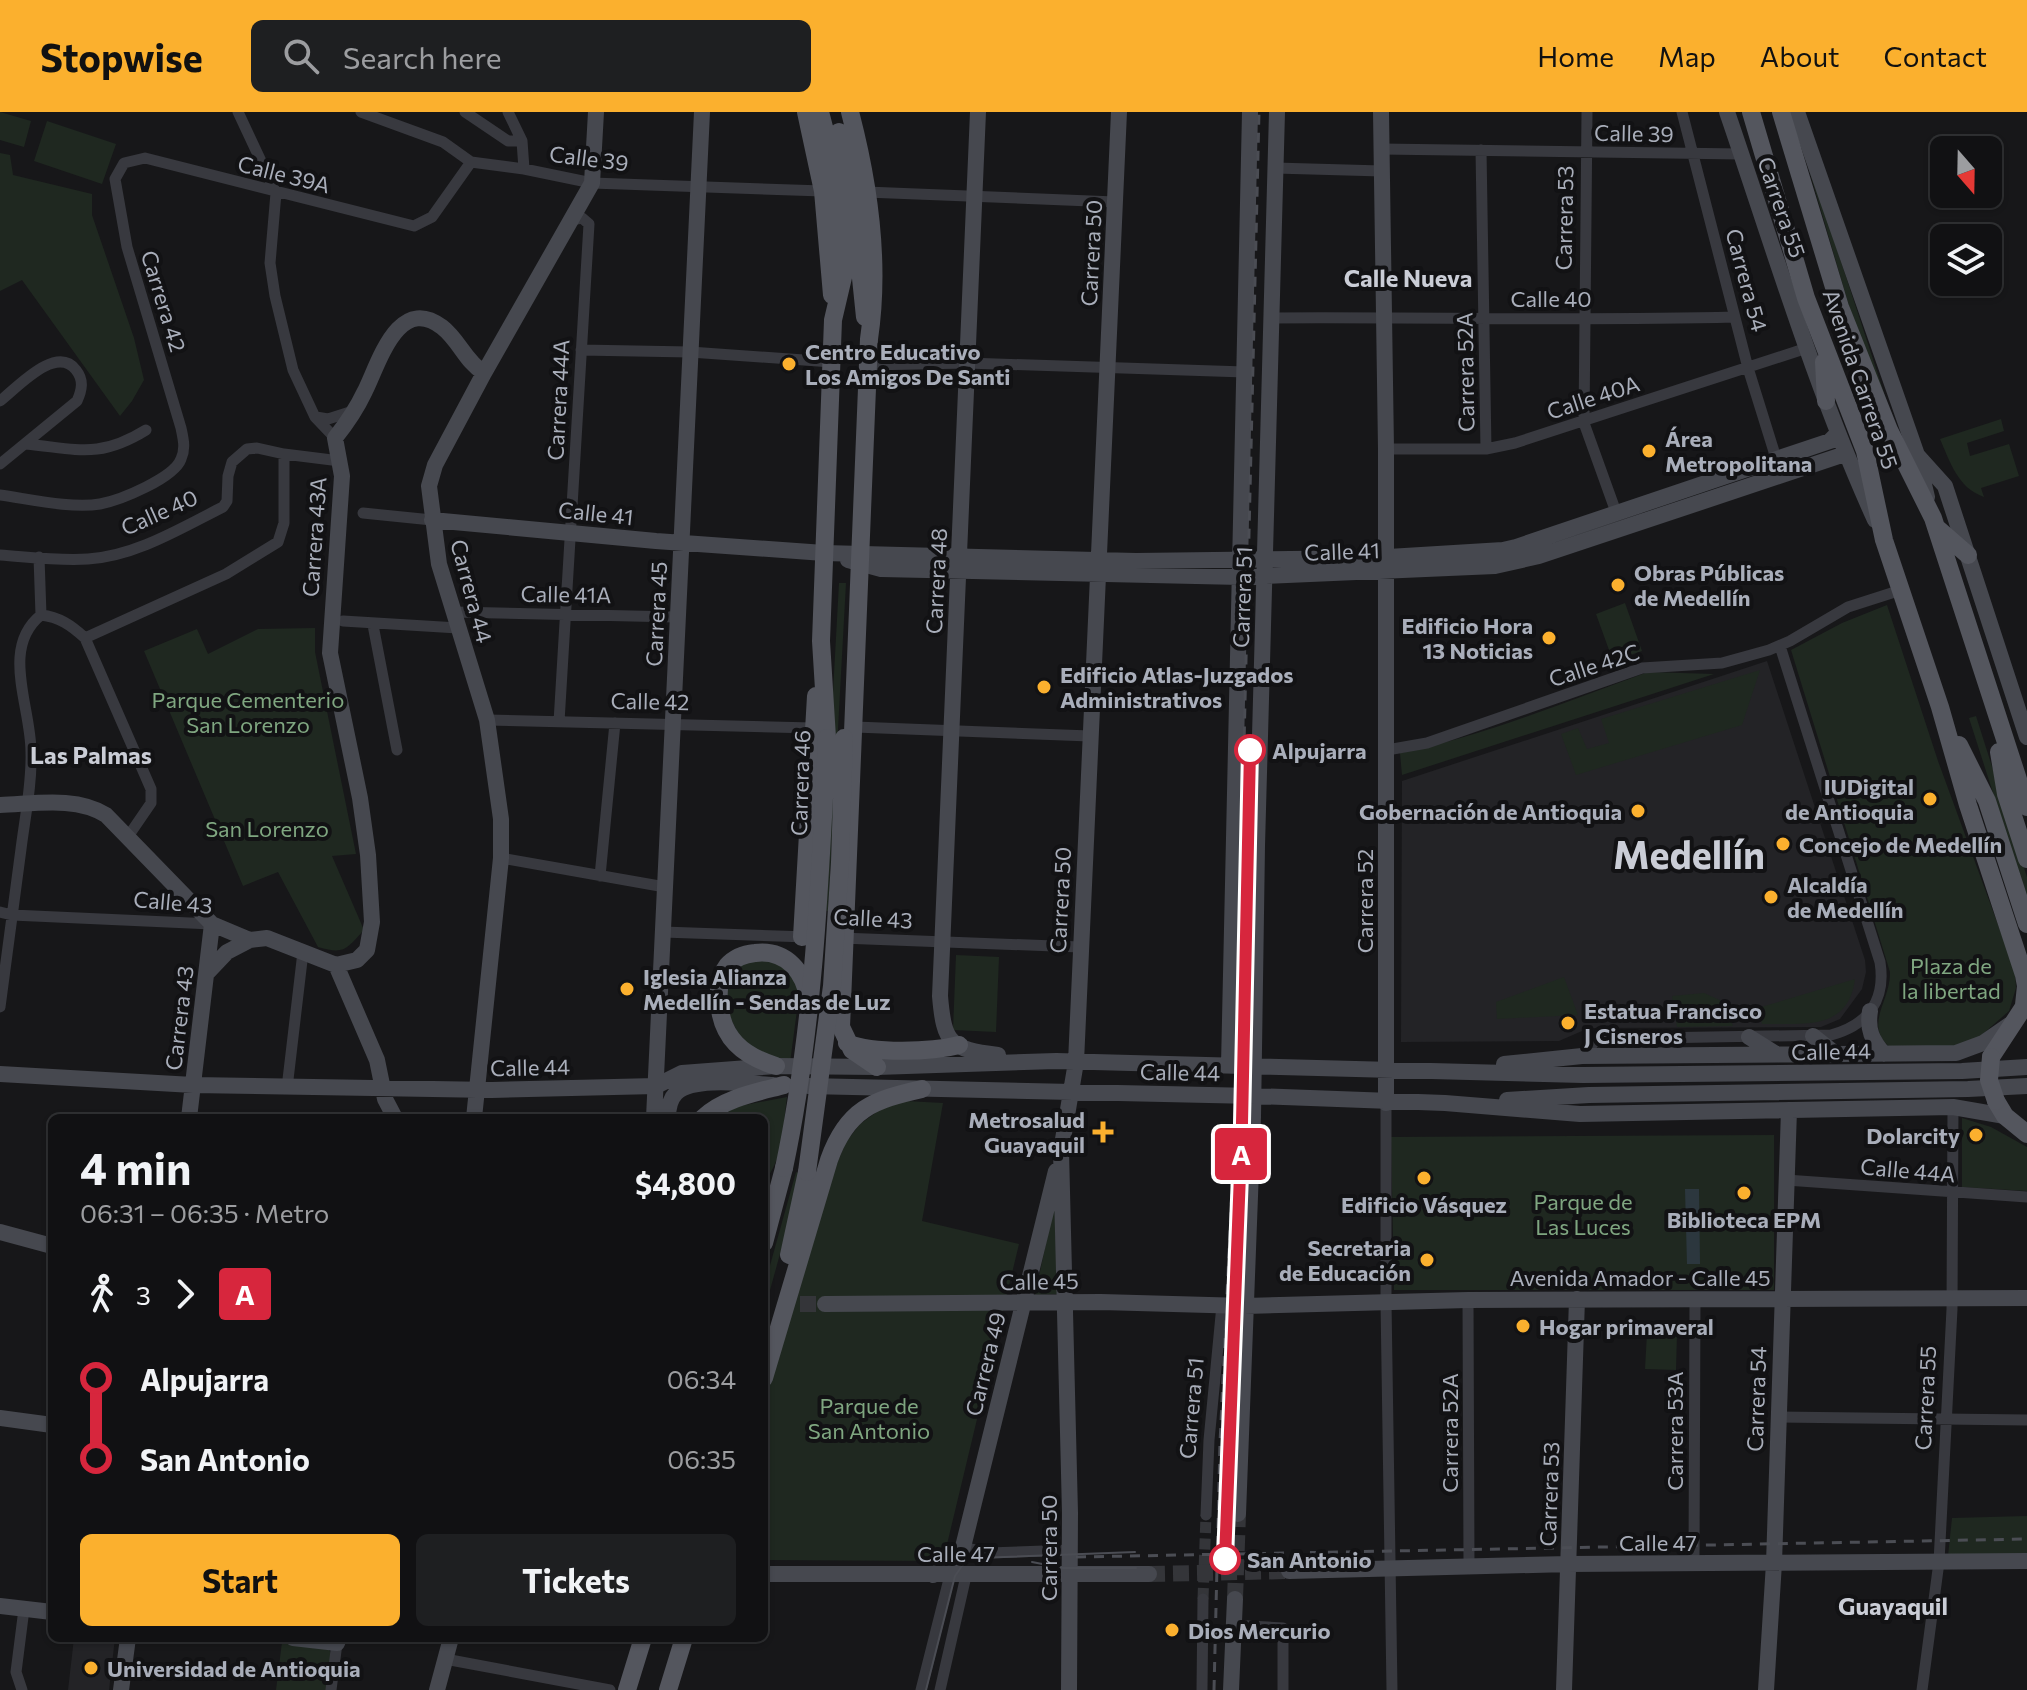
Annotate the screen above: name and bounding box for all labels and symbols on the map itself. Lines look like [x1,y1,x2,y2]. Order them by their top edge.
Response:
street label: Calle 39 [1594,119,1674,147]
north arrow [1930,136,2002,208]
street label: Calle 39 [548,140,630,176]
street label: Calle 39A [235,150,333,198]
street label: Carrera 55 [1752,153,1812,261]
street label: Carrera 53 [1550,165,1578,271]
street label: Carrera 50 [1075,199,1107,307]
street label: Carrera 54 [1720,226,1774,334]
street label: Carrera 42 [136,247,192,355]
district label: Calle Nueva [1344,263,1472,292]
street label: Calle 40 [1510,285,1592,312]
street label: Avenida Carrera 55 [1818,286,1904,472]
street label: Carrera 52A [1450,312,1480,432]
place label: Centro Educativo Los Amigos De Santi [805,338,1010,390]
street label: Carrera 44A [541,339,575,461]
marker: Centro Educativo Los Amigos De Santi [780,355,798,373]
street label: Calle 40A [1543,369,1643,425]
place label: Área Metropolitana [1665,425,1812,477]
marker: Área Metropolitana [1640,442,1658,460]
street label: Carrera 43A [296,476,332,598]
street label: Calle 40 [116,483,202,541]
street label: Calle 41 [557,496,635,530]
street label: Carrera 48 [920,527,952,635]
street label: Carrera 44 [445,536,499,646]
street label: Calle 41 [1304,536,1380,566]
street label: Carrera 51 [1227,546,1257,648]
place label: Obras Públicas de Medellín [1634,559,1784,611]
street label: Carrera 45 [640,561,672,667]
marker: Obras Públicas de Medellín [1609,576,1627,594]
street label: Calle 41A [520,580,612,608]
place label: Edificio Hora 13 Noticias [1402,612,1533,664]
marker: Edificio Hora 13 Noticias [1540,629,1558,647]
street label: Calle 42C [1545,638,1643,692]
place label: Edificio Atlas-Juzgados Administrativos [1060,661,1293,713]
marker: Edificio Atlas-Juzgados Administrativos [1035,678,1053,696]
park label: Parque Cementerio San Lorenzo [152,686,344,738]
street label: Calle 42 [610,687,690,715]
street label: Carrera 46 [785,729,815,837]
marker: Alpujarra [1235,735,1265,765]
place label: Alpujarra [1272,737,1367,764]
district label: Las Palmas [30,740,152,769]
place label: IUDigital de Antioquia [1785,773,1914,825]
marker: IUDigital de Antioquia [1921,790,1939,808]
place label: Gobernación de Antioquia [1359,798,1622,825]
marker: Gobernación de Antioquia [1629,802,1647,820]
park label: San Lorenzo [205,815,329,842]
district label: Medellín [1613,830,1765,877]
place label: Concejo de Medellín [1799,831,2002,858]
marker: Concejo de Medellín [1774,835,1792,853]
street label: Carrera 50 [1044,846,1076,954]
street label: Carrera 52 [1351,849,1378,953]
place label: Alcaldía de Medellín [1787,871,1904,923]
street label: Calle 43 [132,885,214,919]
marker: Alcaldía de Medellín [1762,888,1780,906]
street label: Calle 43 [833,902,913,934]
park label: Plaza de la libertad [1901,952,2001,1004]
place label: Iglesia Alianza Medellín - Sendas de Luz [643,963,890,1015]
street label: Carrera 43 [159,964,199,1072]
marker: Iglesia Alianza Medellín - Sendas de Luz [618,980,636,998]
place label: Estatua Francisco J Cisneros [1584,997,1762,1049]
marker: Estatua Francisco J Cisneros [1559,1014,1577,1032]
street label: Calle 44 [1791,1037,1871,1065]
street label: Calle 44 [490,1053,570,1081]
street label: Calle 44 [1140,1058,1220,1086]
place label: Metrosalud Guayaquil [968,1106,1085,1158]
marker: Metrosalud Guayaquil [1092,1121,1114,1143]
place label: Dolarcity [1866,1122,1960,1149]
marker: Dolarcity [1967,1126,1985,1144]
line badge: A [1215,1128,1267,1180]
street label: Calle 44A [1859,1152,1957,1188]
marker: Edificio Vásquez [1415,1169,1433,1187]
marker: Biblioteca EPM [1735,1184,1753,1202]
park label: Parque de Las Luces [1534,1188,1633,1240]
place label: Edificio Vásquez [1341,1191,1507,1218]
place label: Biblioteca EPM [1667,1206,1821,1233]
place label: Secretaria de Educación [1279,1234,1411,1286]
marker: Secretaria de Educación [1418,1251,1436,1269]
street label: Avenida Amador - Calle 45 [1509,1264,1771,1291]
street label: Calle 45 [999,1267,1079,1295]
street label: Carrera 49 [959,1309,1011,1419]
place label: Hogar primaveral [1539,1313,1714,1340]
marker: Hogar primaveral [1514,1317,1532,1335]
street label: Carrera 55 [1909,1345,1941,1451]
street label: Carrera 54 [1741,1346,1771,1452]
street label: Carrera 51 [1173,1356,1209,1460]
street label: Carrera 53A [1661,1371,1688,1491]
street label: Carrera 52A [1436,1373,1463,1493]
park label: Parque de San Antonio [808,1392,930,1444]
street label: Carrera 53 [1534,1441,1564,1547]
street label: Carrera 50 [1035,1495,1062,1601]
street label: Calle 47 [1619,1529,1697,1556]
street label: Calle 47 [917,1540,995,1567]
marker: San Antonio [1210,1544,1240,1574]
place label: San Antonio [1247,1546,1372,1573]
district label: Guayaquil [1838,1591,1948,1620]
place label: Dios Mercurio [1188,1617,1331,1644]
marker: Dios Mercurio [1163,1621,1181,1639]
place label: Universidad de Antioquia [107,1655,361,1682]
marker: Universidad de Antioquia [82,1659,100,1677]

